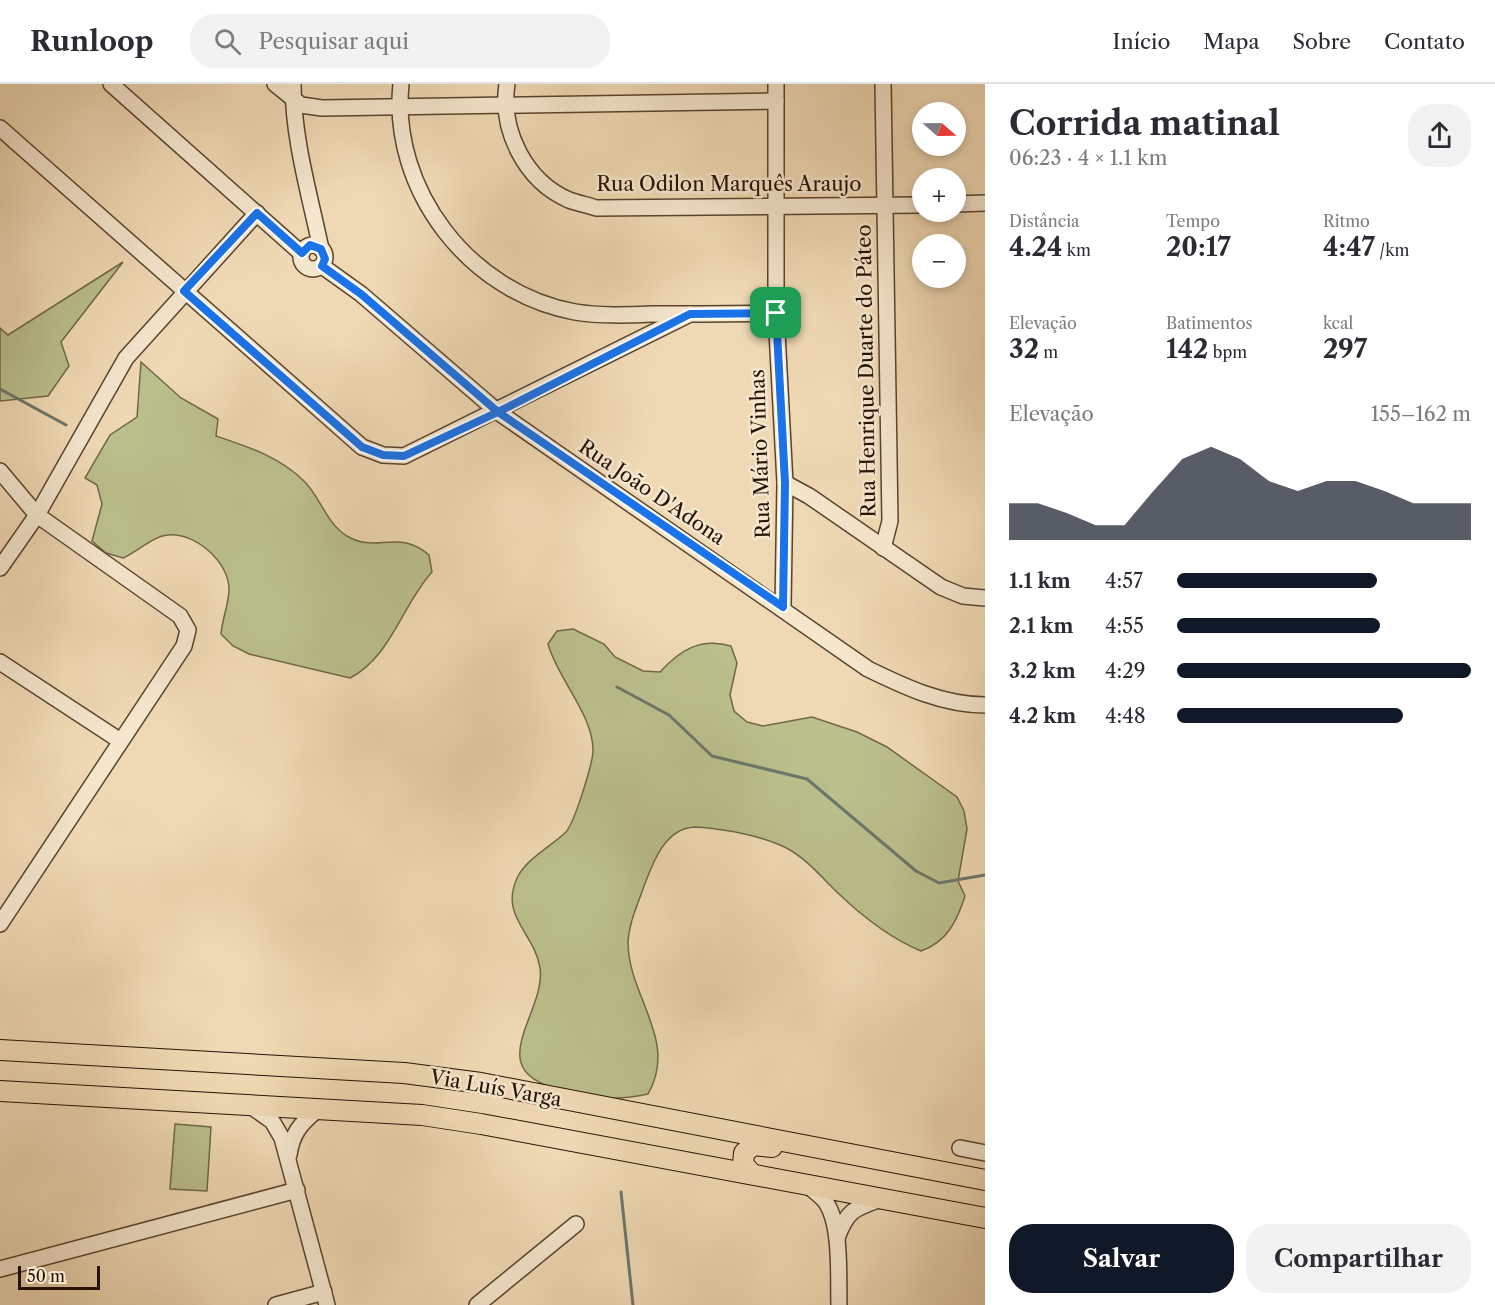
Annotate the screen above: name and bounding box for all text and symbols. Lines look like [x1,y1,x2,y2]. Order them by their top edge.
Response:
search box [190,14,610,68]
text: Runloop [30,24,154,58]
icon: search [211,25,244,58]
text: Pesquisar aqui [259,28,409,55]
text: Início [1113,29,1170,54]
text: Mapa [1203,29,1260,54]
text: Sobre [1293,29,1351,54]
text: Contato [1384,29,1465,54]
north arrow [912,102,966,156]
map controls [912,102,966,288]
text: Corrida matinal [1009,103,1280,144]
button: share [1408,104,1471,167]
text: 06:23 · 4 × 1.1 km [1009,146,1167,170]
button: + [912,168,966,222]
street label: Rua Odilon Marquês Araujo [596,172,862,196]
text: Distância [1009,211,1080,231]
text: Tempo [1166,211,1220,231]
text: Ritmo [1323,211,1370,231]
street label: Rua Henrique Duarte do Páteo [851,224,881,518]
text: 4.24 [1009,231,1062,263]
text: 20:17 [1166,231,1231,263]
text: 4:47 [1323,231,1375,263]
button: − [912,234,966,288]
text: km [1062,240,1091,260]
text: /km [1375,240,1409,260]
pin [750,287,801,338]
icon: arrive [759,296,792,329]
text: Elevação [1009,313,1077,333]
text: Batimentos [1166,313,1252,333]
text: kcal [1323,313,1353,333]
text: 32 [1009,333,1039,365]
text: 142 [1166,333,1208,365]
text: 297 [1323,333,1367,365]
text: m [1039,342,1058,362]
text: bpm [1208,342,1247,362]
street label: Rua Mário Vinhas [745,369,775,539]
text: Elevação [1009,402,1094,426]
text: 155–162 m [1371,402,1471,426]
street label: Rua João D'Adona [574,434,730,550]
text: 1.1 km [1009,569,1071,593]
text: 4:57 [1105,569,1143,593]
text: 2.1 km [1009,614,1073,638]
text: 4:55 [1105,614,1144,638]
text: 3.2 km [1009,659,1076,683]
text: 4:29 [1105,659,1145,683]
text: 4.2 km [1009,704,1076,728]
text: 4:48 [1105,704,1146,728]
street label: Via Luís Varga [427,1064,564,1111]
button: Salvar [1009,1224,1234,1293]
button: Compartilhar [1246,1224,1471,1293]
scale bar [18,1263,100,1290]
text: 50 m [27,1266,65,1286]

